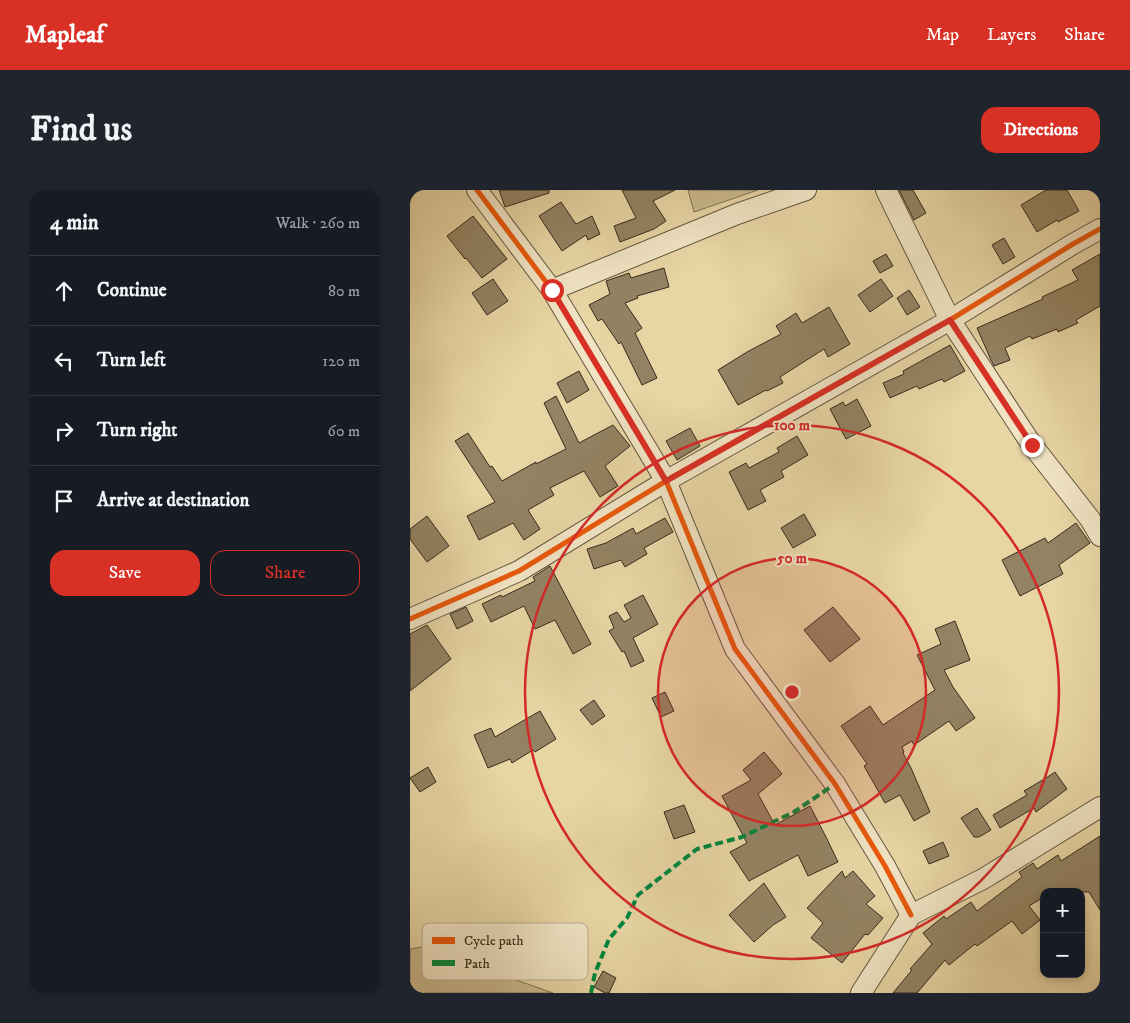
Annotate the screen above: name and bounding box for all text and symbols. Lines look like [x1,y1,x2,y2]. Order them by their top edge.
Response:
text: Mapleaf [25,20,104,50]
text: Map [926,24,959,46]
text: Layers [987,24,1036,46]
text: Share [1064,24,1105,46]
button: Directions [981,107,1100,153]
text: Find us [30,108,132,152]
text: 4 min [50,210,99,236]
text: Walk · 260 m [276,213,360,233]
icon: ahead [50,277,78,305]
text: Continue [97,279,167,302]
route start [541,279,564,302]
text: 80 m [328,281,360,301]
icon: left [50,347,78,375]
text: Turn left [97,349,166,372]
text: 120 m [322,351,360,371]
text: 100 m [774,416,811,435]
icon: right [50,417,78,445]
text: Turn right [97,419,177,442]
text: 60 m [328,421,360,441]
route end [1021,434,1044,457]
icon: arrive [50,487,78,515]
text: Arrive at destination [97,489,249,512]
text: 50 m [776,549,808,568]
button: Save [50,550,200,596]
button: Share [210,550,360,596]
centre of rings [783,683,801,701]
map controls [1040,888,1085,978]
button: + [1040,888,1085,933]
legend [422,923,588,980]
text: Cycle path [464,932,524,950]
button: − [1040,933,1085,978]
text: Path [464,955,491,973]

